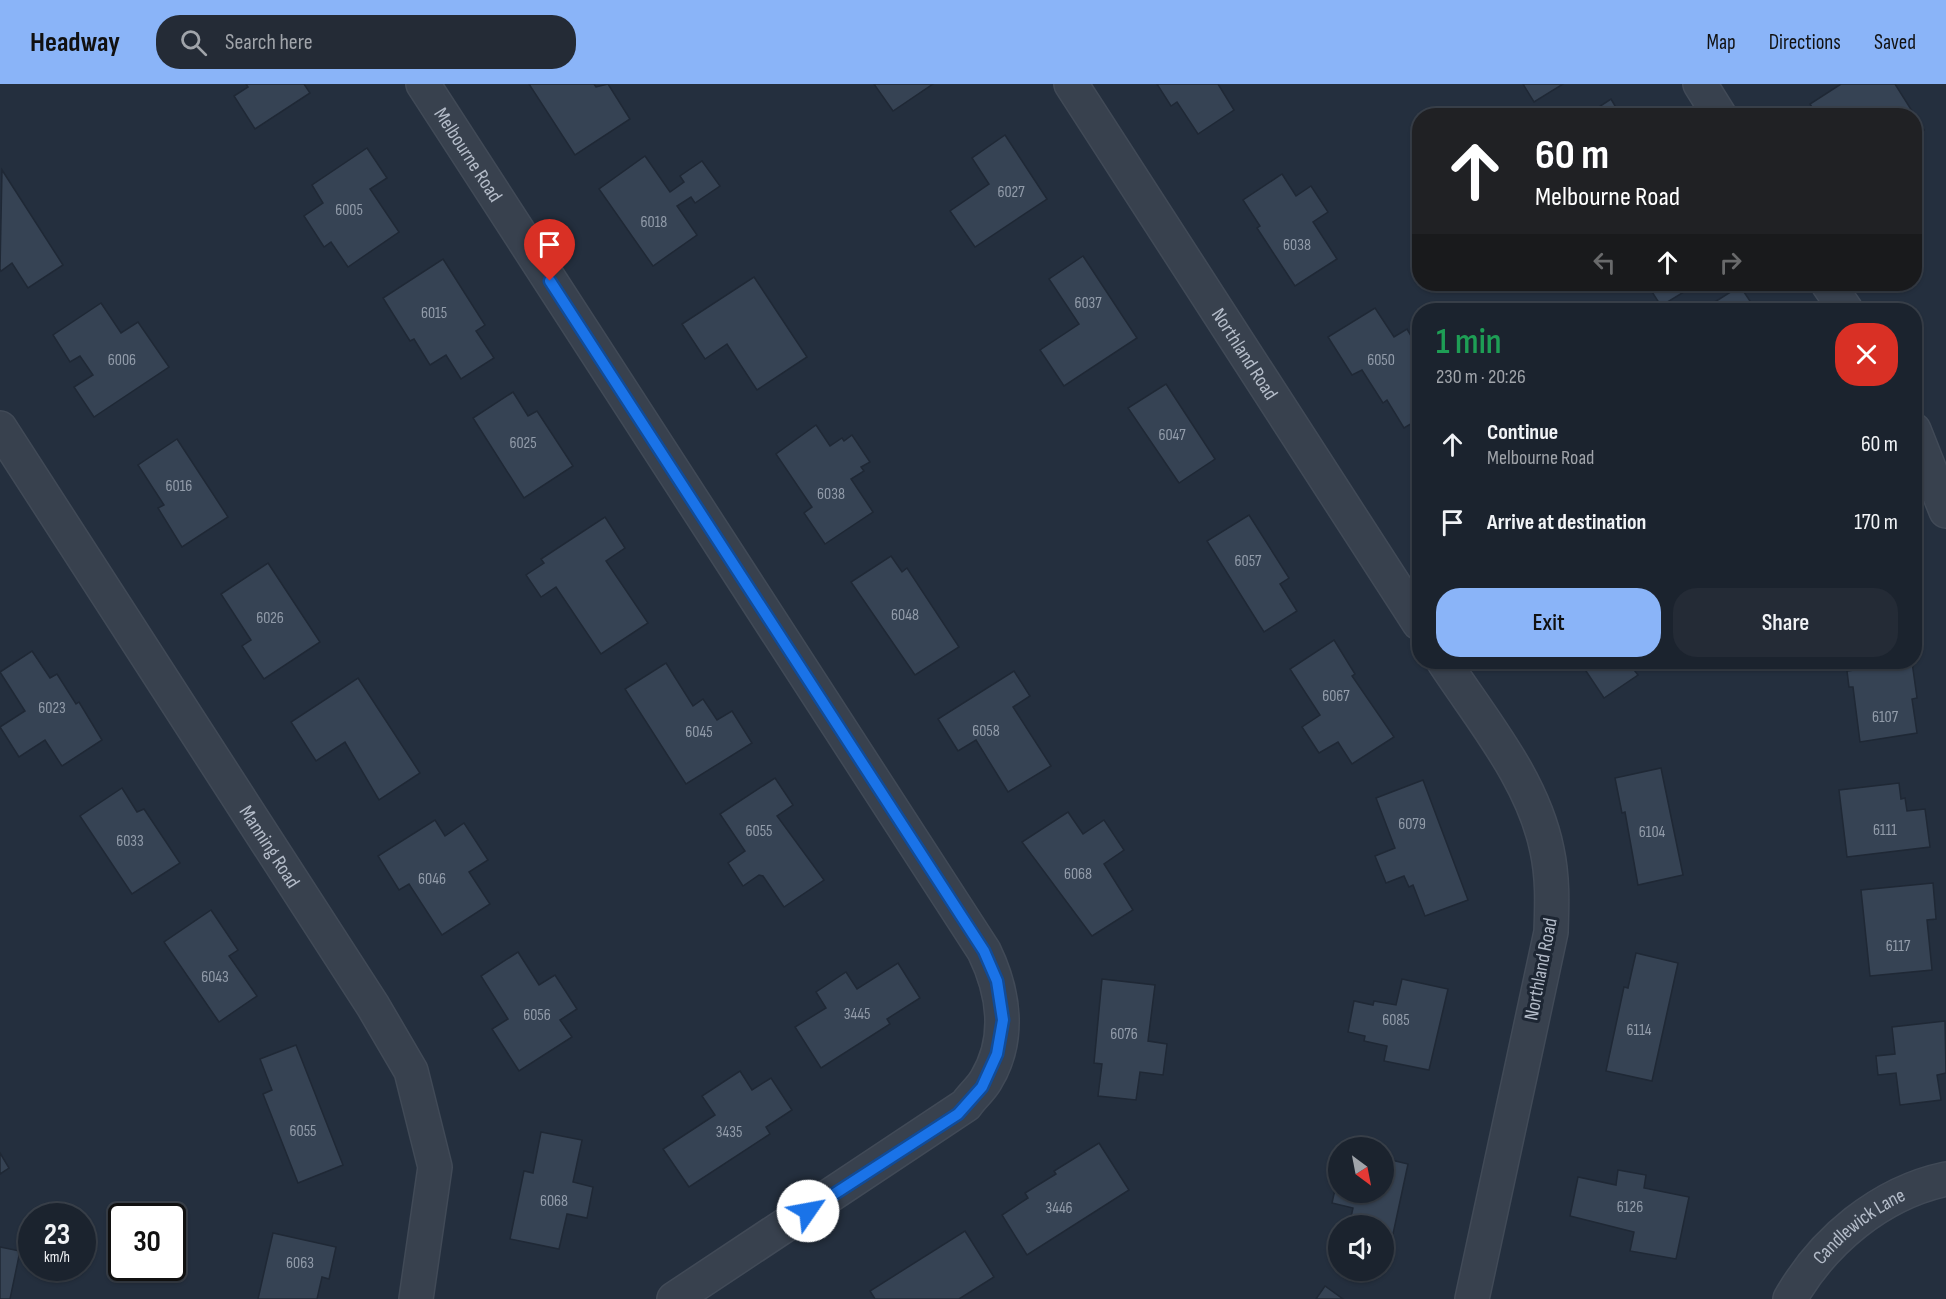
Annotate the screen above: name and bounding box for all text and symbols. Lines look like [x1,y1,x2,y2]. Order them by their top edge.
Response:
search box [156,15,576,69]
text: Headway [30,26,120,59]
icon: search [177,26,210,59]
text: Search here [225,29,312,56]
text: Map [1706,30,1736,55]
text: Directions [1769,30,1841,55]
text: Saved [1874,30,1916,55]
street label: Melbourne Road [429,103,507,207]
text: 60 m [1535,130,1609,181]
icon: ahead [1436,132,1514,210]
text: Melbourne Road [1535,181,1680,213]
house number: 6027 [997,183,1025,202]
house number: 6005 [335,201,363,220]
house number: 6018 [641,213,667,232]
pin [524,219,575,281]
icon: arrive [533,228,566,261]
house number: 6038 [1283,236,1311,255]
icon: left [1588,246,1621,279]
icon: ahead [1651,246,1684,279]
icon: right [1714,246,1747,279]
house number: 6037 [1074,294,1102,313]
house number: 6015 [421,304,447,323]
street label: Northland Road [1206,304,1283,404]
text: 1 min [1436,321,1501,364]
button: close [1835,323,1898,386]
house number: 6006 [108,351,136,370]
house number: 6050 [1367,351,1395,370]
text: 230 m · 20:26 [1436,365,1526,389]
text: Continue [1487,419,1558,446]
house number: 6047 [1158,426,1186,445]
icon: ahead [1436,428,1469,461]
text: 60 m [1861,431,1898,458]
house number: 6025 [509,434,537,453]
text: Melbourne Road [1487,446,1594,470]
house number: 6016 [166,477,192,496]
house number: 6038 [817,485,845,504]
icon: arrive [1436,506,1469,539]
text: Arrive at destination [1487,509,1646,536]
text: 170 m [1854,509,1898,536]
house number: 6057 [1235,552,1262,571]
button: Exit [1436,588,1661,657]
button: Share [1673,588,1898,657]
house number: 6048 [891,606,919,625]
house number: 6026 [256,609,284,628]
house number: 6067 [1322,687,1350,706]
house number: 6023 [38,699,66,718]
house number: 6107 [1872,708,1899,727]
house number: 6058 [972,722,1000,741]
house number: 6045 [685,723,713,742]
street label: Manning Road [234,801,305,893]
house number: 6079 [1398,815,1426,834]
house number: 6111 [1873,821,1897,840]
house number: 6055 [746,822,772,841]
house number: 6104 [1639,823,1666,842]
house number: 6033 [116,832,144,851]
house number: 6068 [1064,865,1092,884]
house number: 6046 [418,870,446,889]
street label: Northland Road [1519,916,1563,1023]
house number: 6117 [1886,937,1911,956]
house number: 6043 [201,968,229,987]
house number: 3445 [844,1005,870,1024]
house number: 6056 [523,1006,551,1025]
house number: 6085 [1382,1011,1410,1030]
house number: 6114 [1627,1021,1652,1040]
house number: 6076 [1110,1025,1138,1044]
house number: 6055 [290,1122,316,1141]
house number: 3435 [716,1123,742,1142]
north arrow [1328,1137,1394,1203]
map controls [1328,1137,1394,1281]
position arrow [776,1179,840,1243]
street label: Candlewick Lane [1808,1183,1909,1269]
house number: 6068 [540,1192,568,1211]
house number: 6126 [1617,1198,1643,1217]
house number: 3446 [1045,1199,1073,1218]
speed limit sign: 30 [108,1203,186,1281]
button: sound [1328,1215,1394,1281]
text: 23 [44,1217,70,1253]
text: km/h [44,1248,70,1267]
house number: 6063 [286,1254,314,1273]

